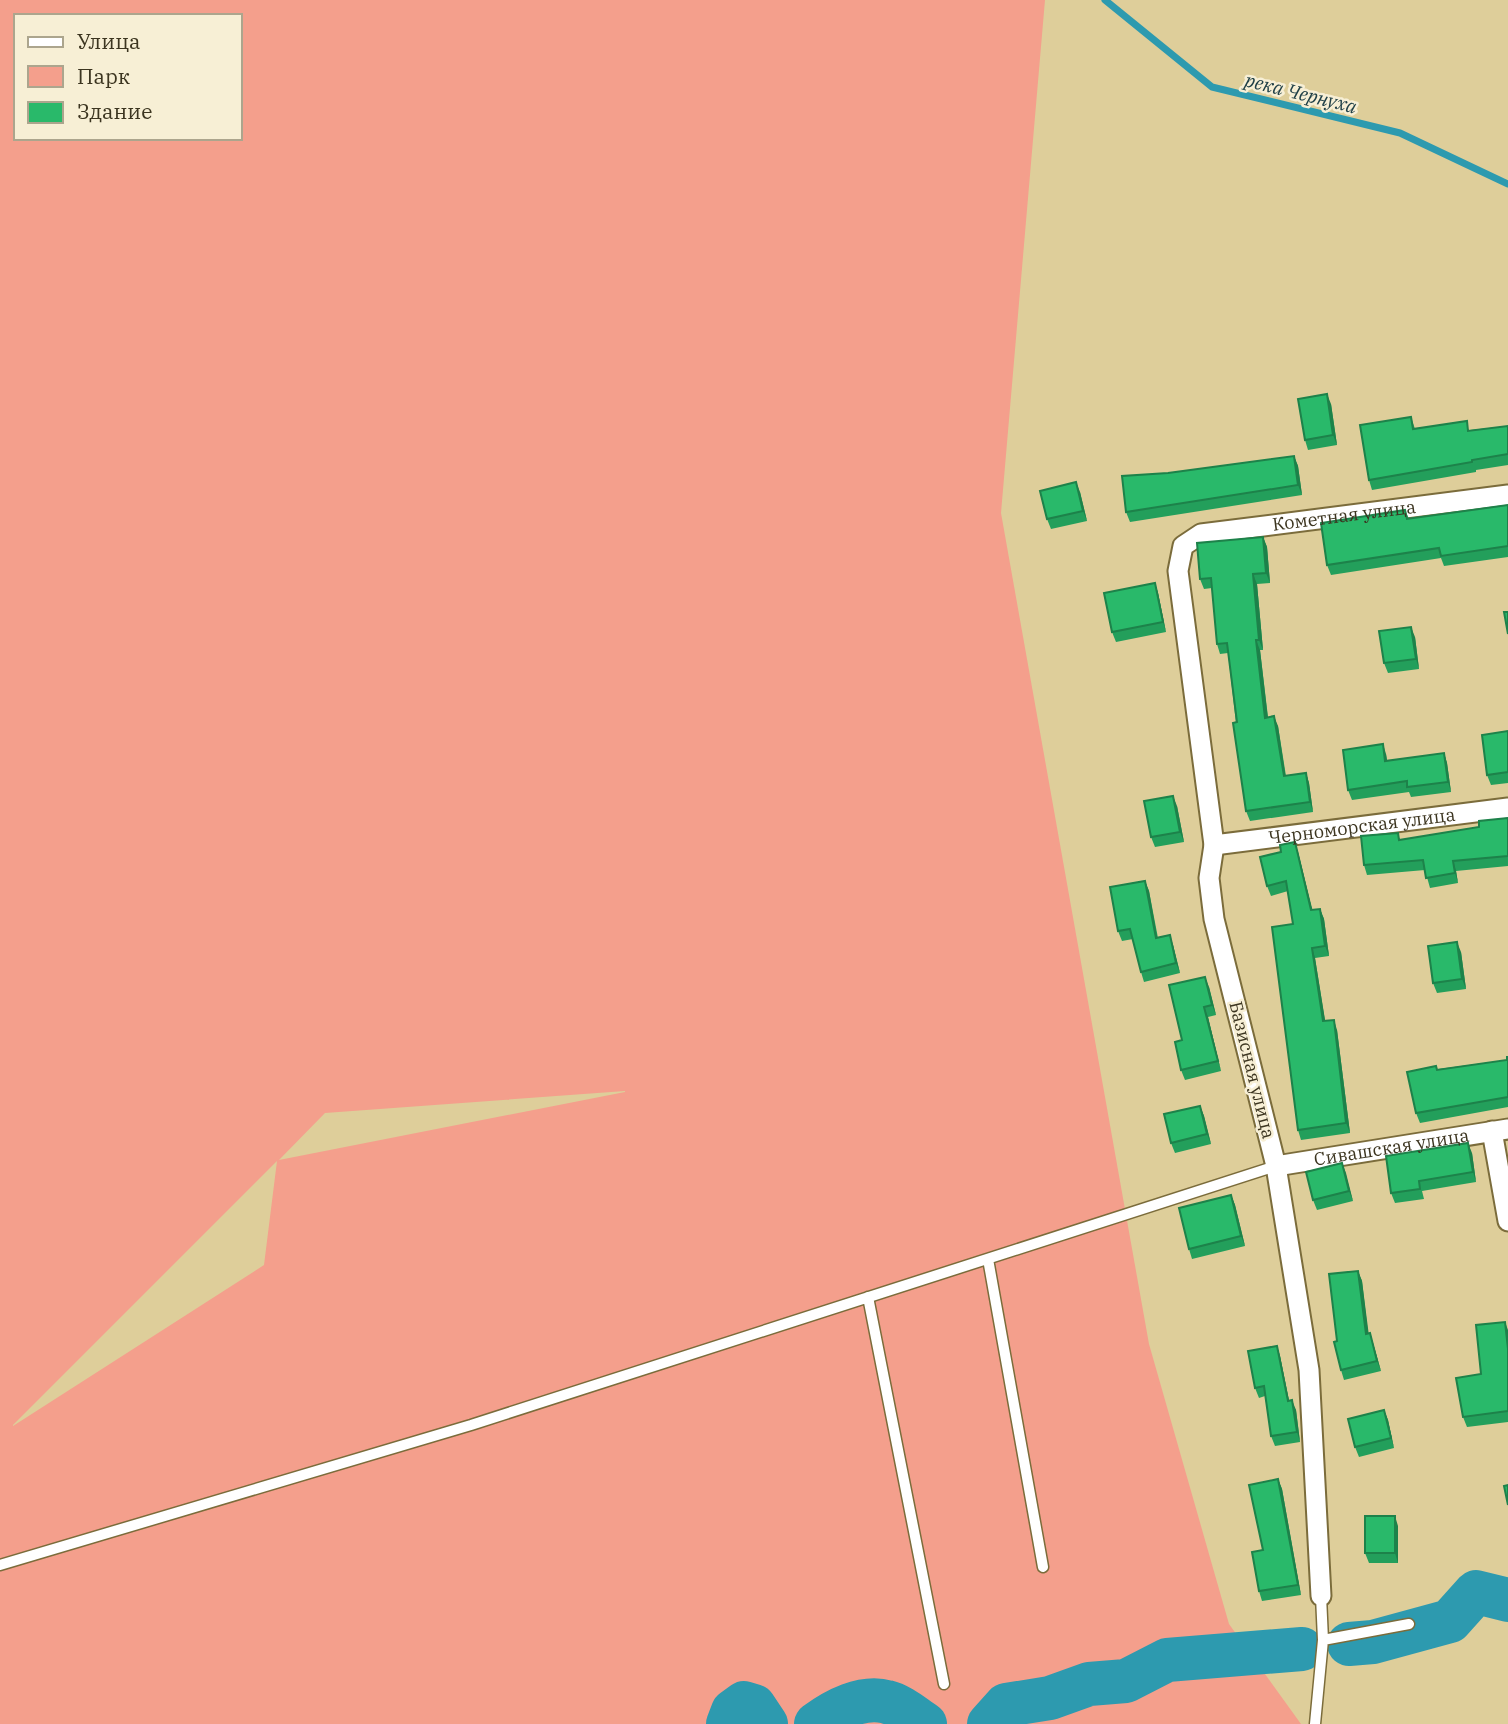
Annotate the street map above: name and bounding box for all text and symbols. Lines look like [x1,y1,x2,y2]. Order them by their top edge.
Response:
legend [14,14,242,140]
text: Улица [77,27,141,55]
text: Парк [77,62,130,90]
water label: река Чернуха [1241,67,1360,119]
text: Здание [77,97,152,125]
street label: Кометная улица [1271,495,1417,536]
street label: Черноморская улица [1267,803,1457,849]
street label: Базисная улица [1224,999,1281,1141]
street label: Сивашская улица [1312,1123,1471,1171]

